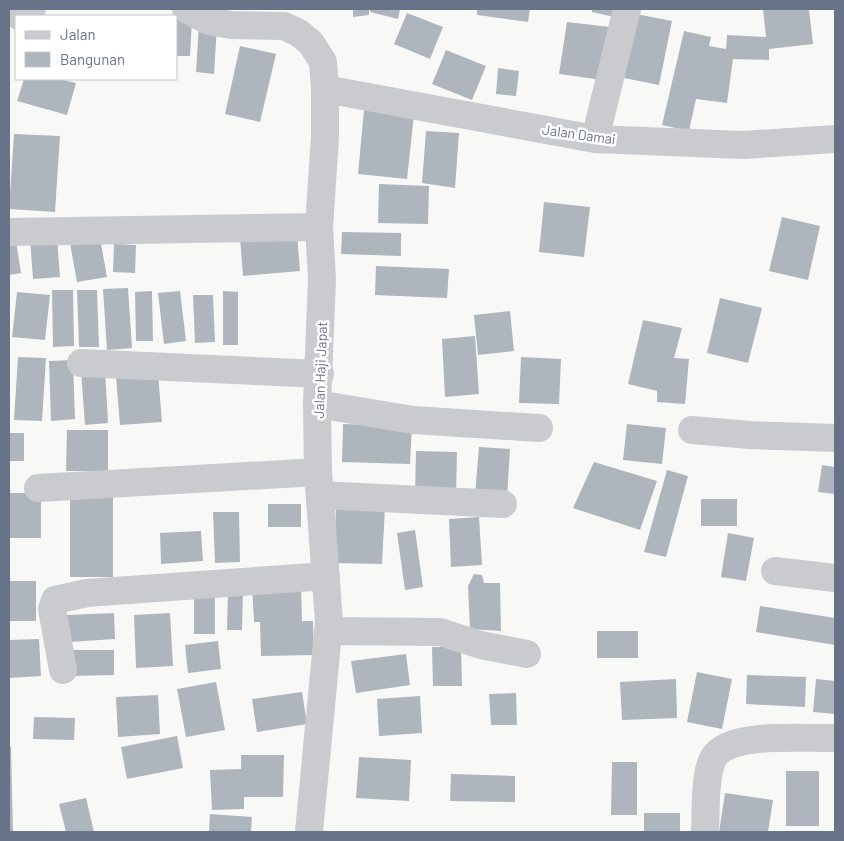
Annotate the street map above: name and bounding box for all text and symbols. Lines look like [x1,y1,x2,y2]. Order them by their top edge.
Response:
legend [15,15,178,80]
text: Jalan [60,25,96,43]
text: Bangunan [60,50,125,68]
street label: Jalan Damai [541,120,617,148]
street label: Jalan Haji Japat [310,321,330,419]

